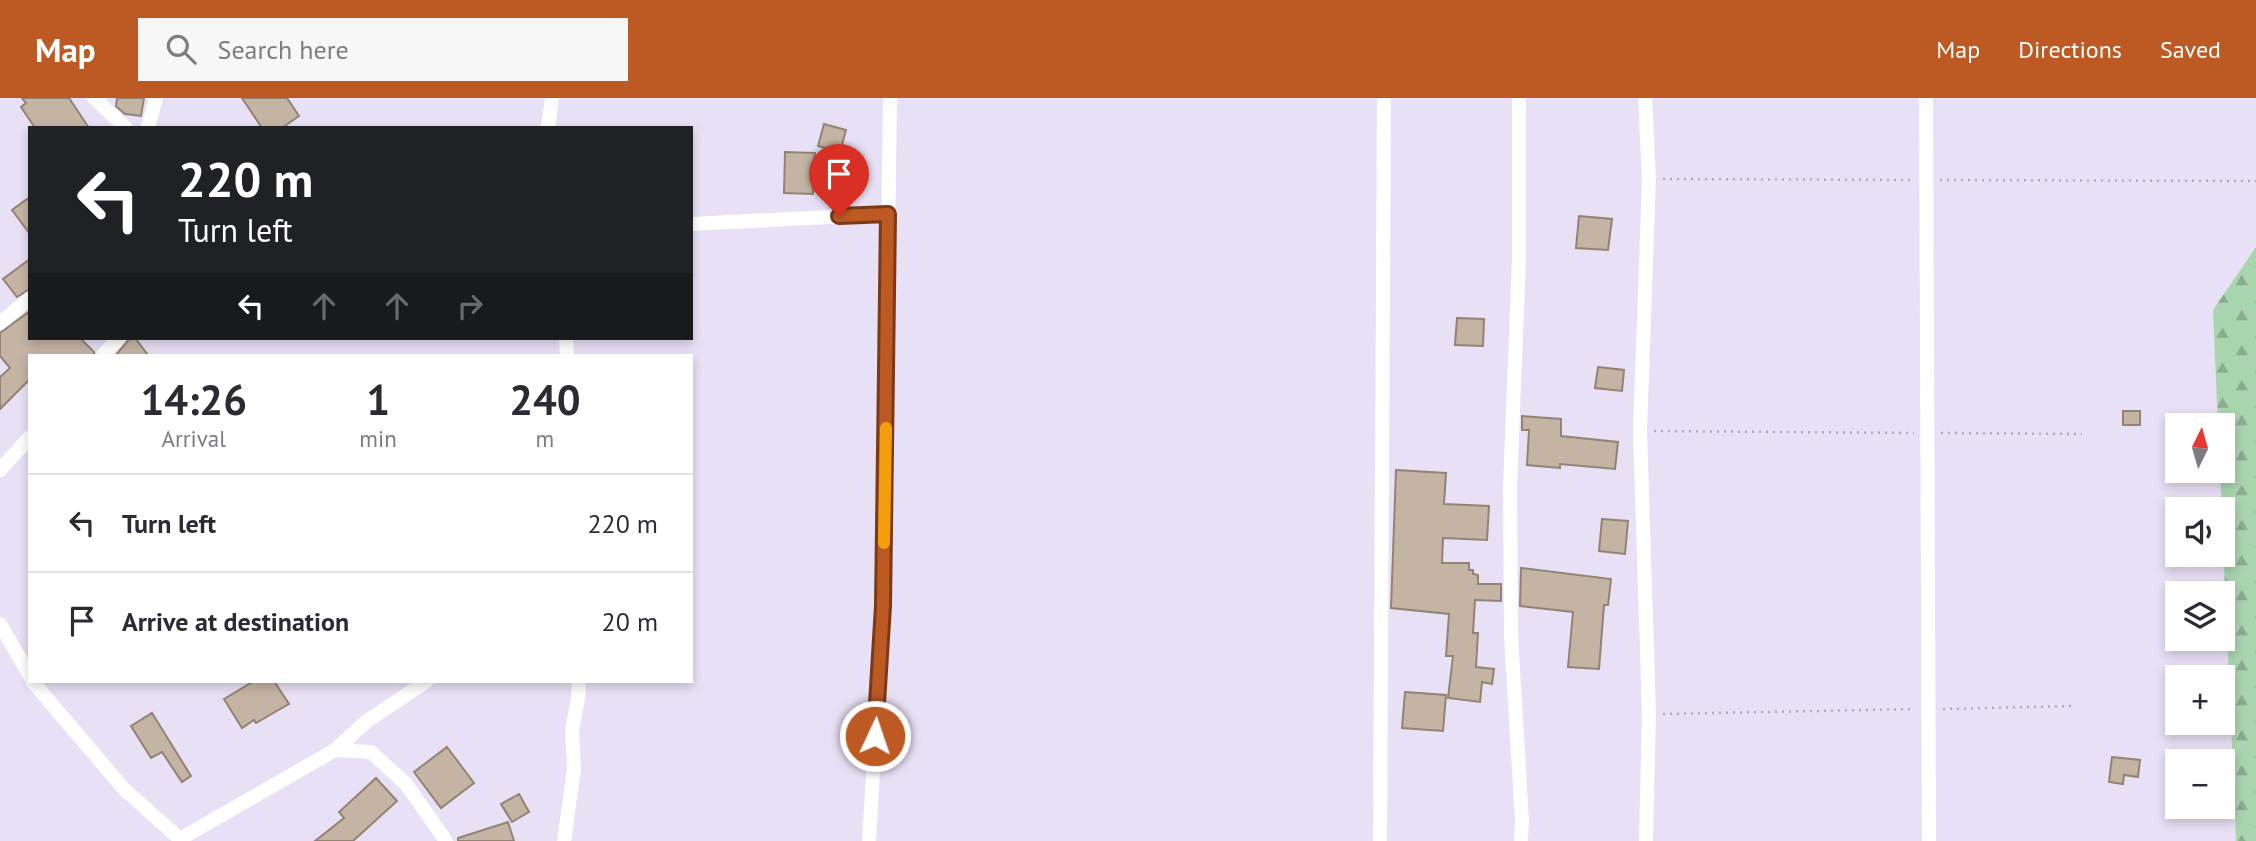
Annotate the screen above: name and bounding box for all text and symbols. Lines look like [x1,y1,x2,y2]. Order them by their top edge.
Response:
search box [138,18,628,81]
text: Map [35,28,96,71]
icon: search [162,30,200,68]
text: Search here [218,33,349,66]
text: Map [1936,34,1980,65]
text: Directions [2018,34,2122,65]
text: Saved [2160,34,2221,65]
pin [809,144,869,216]
text: 220 m [178,147,313,211]
icon: left [63,154,154,245]
icon: arrive [820,155,858,193]
text: Turn left [178,209,293,251]
icon: left [232,287,270,325]
icon: ahead [305,287,343,325]
icon: ahead [378,287,416,325]
icon: right [451,287,489,325]
text: 14:26 [140,372,247,427]
text: 1 [366,372,390,427]
text: 240 [509,372,581,427]
north arrow [2165,413,2235,483]
map controls [2165,413,2235,819]
text: Arrival [161,424,226,453]
text: min [359,424,397,453]
text: m [536,424,554,453]
button: sound [2165,497,2235,567]
icon: left [63,504,101,542]
text: Turn left [122,507,216,540]
text: 220 m [587,507,658,540]
button: layers [2165,581,2235,651]
icon: arrive [63,602,101,640]
text: Arrive at destination [122,605,349,638]
text: 20 m [602,605,658,638]
button: + [2165,665,2235,735]
position arrow [838,699,912,773]
button: − [2165,749,2235,819]

